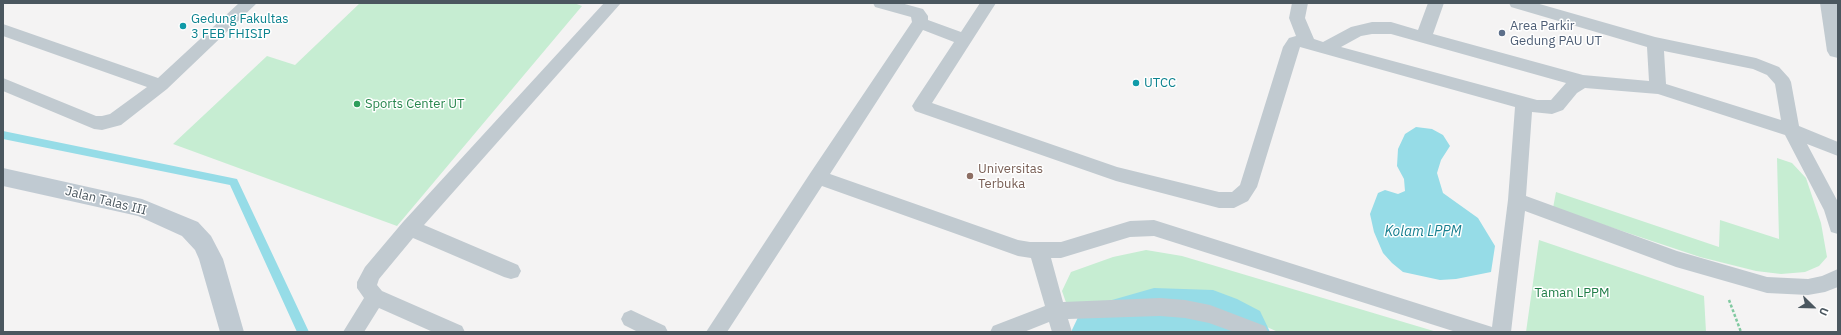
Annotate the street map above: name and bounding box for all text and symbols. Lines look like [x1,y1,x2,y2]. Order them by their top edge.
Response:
place label: Gedung Fakultas 3 FEB FHISIP [191,11,289,42]
place label: Area Parkir Gedung PAU UT [1510,18,1602,49]
marker: Gedung Fakultas 3 FEB FHISIP [178,21,188,31]
marker: Area Parkir Gedung PAU UT [1497,28,1507,38]
place label: UTCC [1144,75,1176,91]
marker: UTCC [1131,78,1141,88]
place label: Sports Center UT [365,96,464,112]
marker: Sports Center UT [352,99,362,109]
place label: Universitas Terbuka [978,161,1043,192]
marker: Universitas Terbuka [965,171,975,181]
street label: Jalan Talas III [64,183,148,219]
water label: Kolam LPPM [1384,224,1462,240]
park label: Taman LPPM [1534,285,1610,301]
north arrow [1793,287,1833,327]
text: U [1816,305,1832,318]

